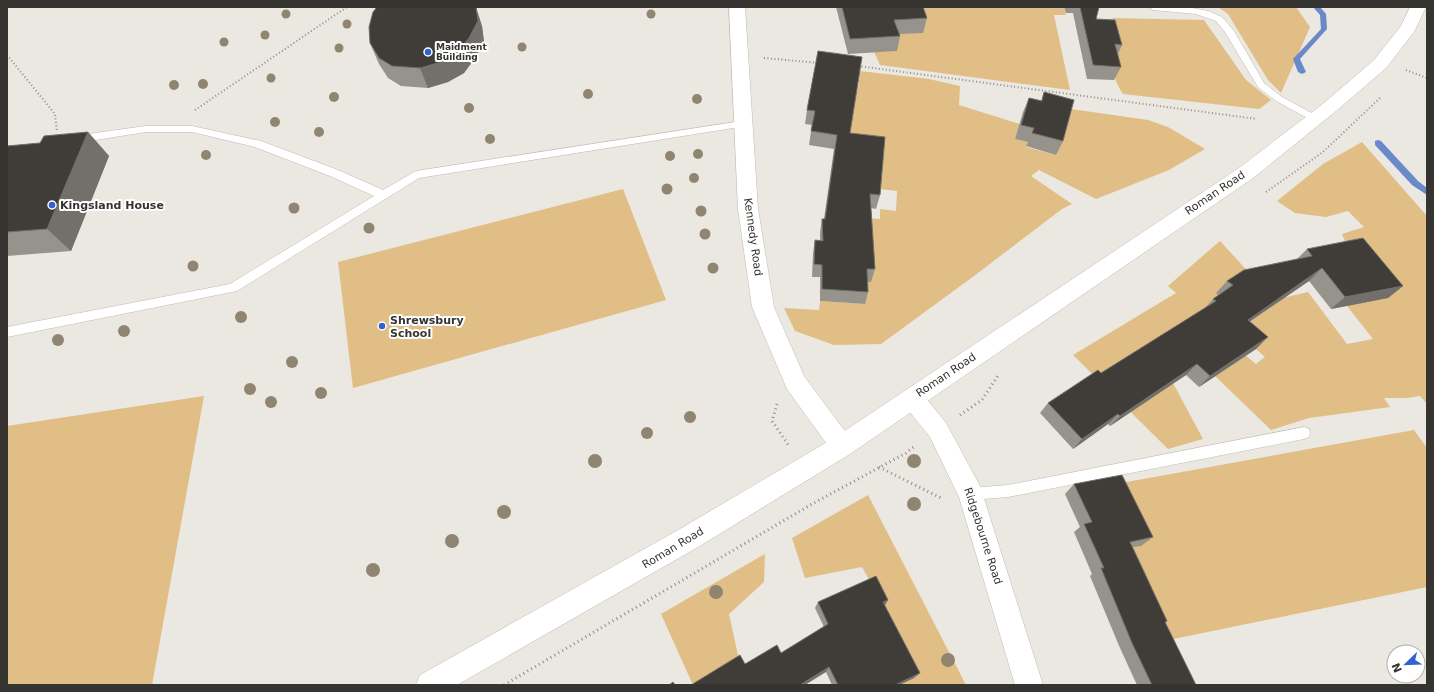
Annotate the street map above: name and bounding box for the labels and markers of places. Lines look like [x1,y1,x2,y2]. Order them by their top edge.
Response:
place label: Maidment Building [436,42,487,62]
marker: Maidment Building [423,47,433,57]
place label: Kingsland House [60,199,164,212]
marker: Kingsland House [47,200,57,210]
place label: Shrewsbury School [390,314,464,340]
marker: Shrewsbury School [377,321,387,331]

